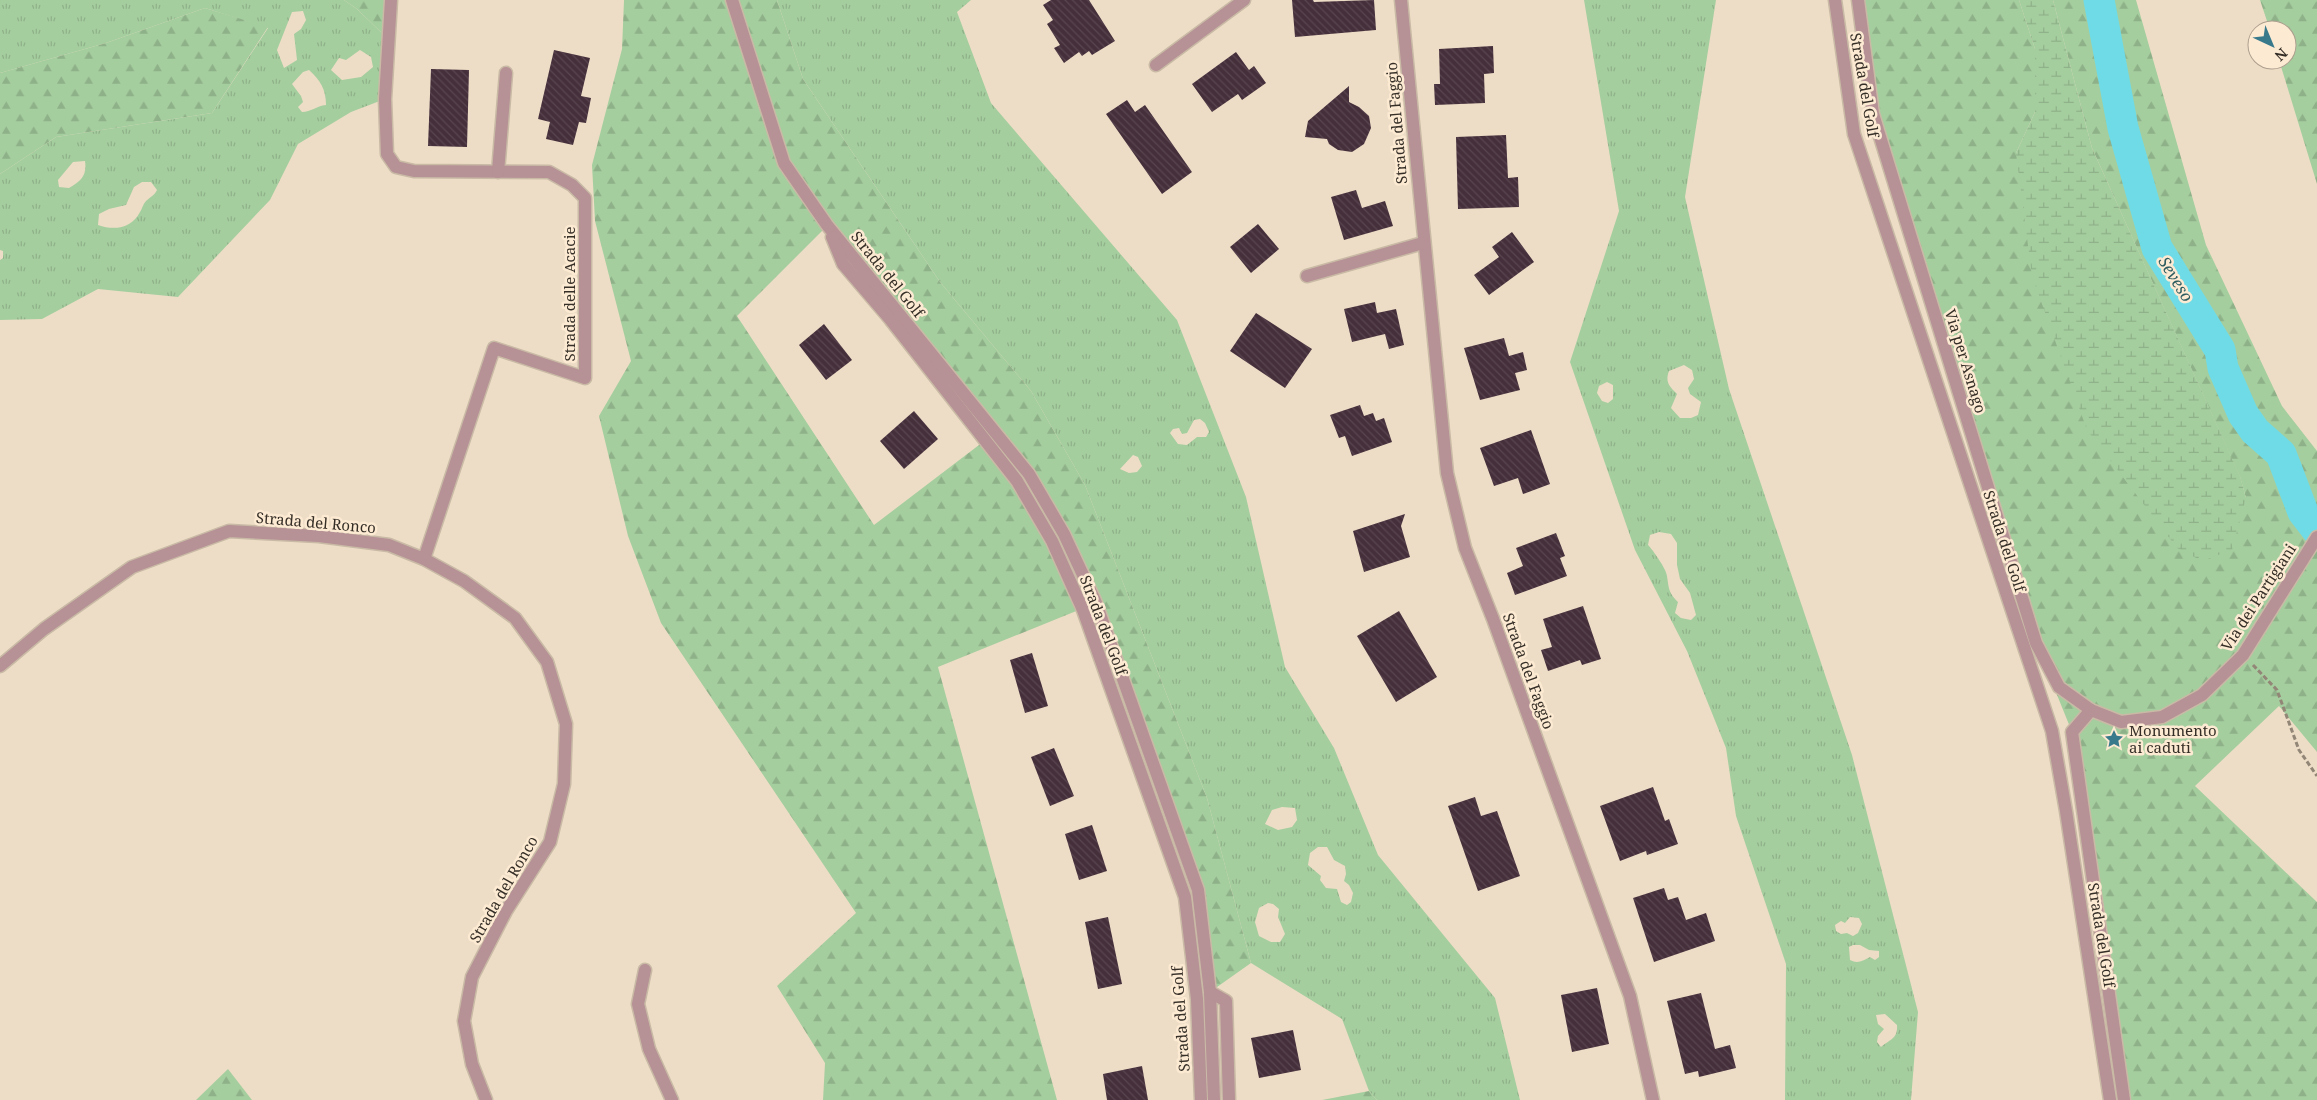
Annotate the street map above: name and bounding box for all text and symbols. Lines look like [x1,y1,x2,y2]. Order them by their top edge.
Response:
north arrow [2247,20,2297,70]
street label: Strada del Golf [1846,31,1884,140]
text: N [2271,44,2292,65]
street label: Strada del Faggio [1381,61,1411,185]
street label: Strada delle Acacie [559,227,579,361]
street label: Strada del Golf [847,227,930,322]
water label: Seveso [2154,252,2198,306]
street label: Via per Asnago [1941,307,1991,415]
street label: Strada del Golf [1979,488,2031,596]
street label: Strada del Ronco [255,507,377,537]
street label: Via dei Partigiani [2216,540,2300,654]
street label: Strada del Golf [1076,572,1133,679]
street label: Strada del Faggio [1499,610,1559,732]
place label: Monumento ai caduti [2129,720,2217,757]
place icon: Monumento ai caduti [2103,728,2125,750]
street label: Strada del Ronco [464,832,542,946]
street label: Strada del Golf [2084,881,2120,990]
street label: Strada del Golf [1166,964,1194,1072]

